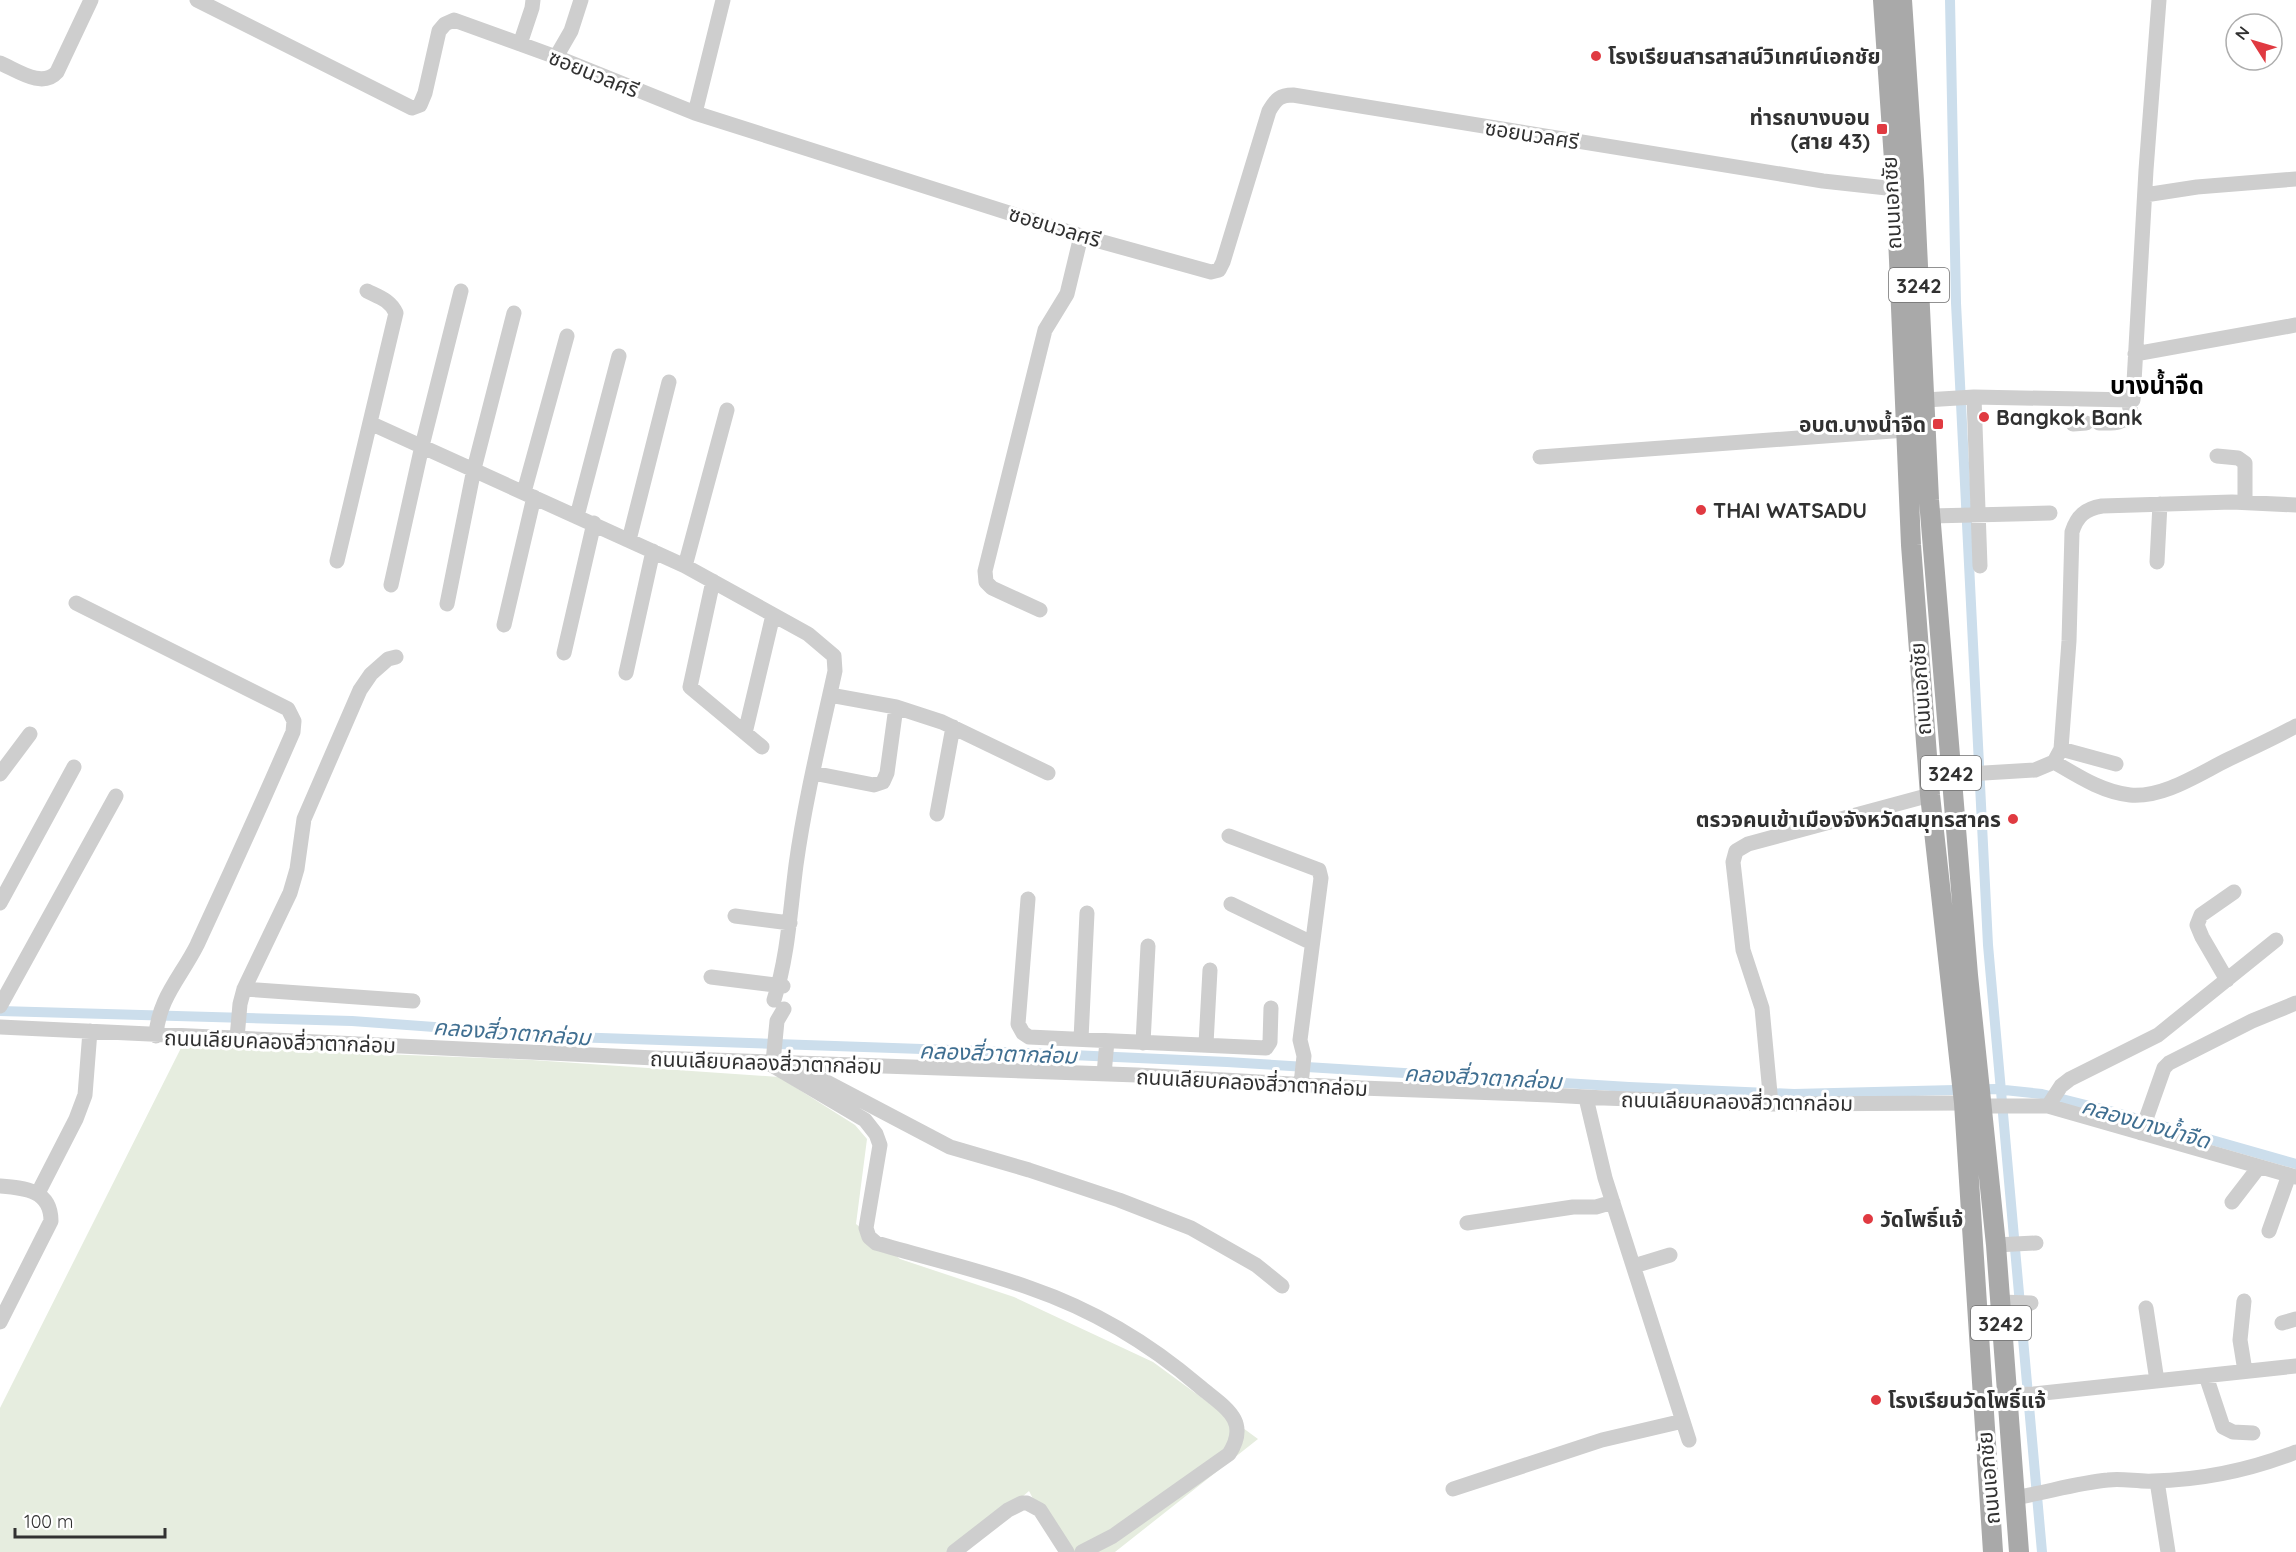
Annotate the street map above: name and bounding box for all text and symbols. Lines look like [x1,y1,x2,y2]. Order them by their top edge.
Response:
north arrow [2224,12,2284,72]
text: N [2230,22,2254,44]
street label: ซอยนวลศรี [545,43,643,103]
place label: โรงเรียนสารสาสน์วิเทศน์เอกชัย [1608,43,1881,69]
marker: โรงเรียนสารสาสน์วิเทศน์เอกชัย [1589,49,1603,63]
place label: ท่ารถบางบอน (สาย 43) [1750,104,1870,154]
street label: ซอยนวลศรี [1483,114,1581,154]
marker: ท่ารถบางบอน (สาย 43) [1875,122,1889,136]
street label: ถนนเอกชัย [1876,156,1906,250]
street label: ซอยนวลศรี [1006,200,1104,252]
road number: 3242 [1889,268,1949,302]
district label: บางน้ำจืด [2110,369,2204,400]
place label: Bangkok Bank [1996,404,2143,430]
place label: อบต.บางน้ำจืด [1799,410,1926,437]
marker: Bangkok Bank [1977,410,1991,424]
marker: อบต.บางน้ำจืด [1931,417,1945,431]
place label: THAI WATSADU [1713,497,1867,523]
marker: THAI WATSADU [1694,503,1708,517]
street label: ถนนเอกชัย [1904,642,1936,736]
road number: 3242 [1921,756,1981,790]
place label: ตรวจคนเข้าเมืองจังหวัดสมุทรสาคร [1696,806,2001,833]
marker: ตรวจคนเข้าเมืองจังหวัดสมุทรสาคร [2006,812,2020,826]
water label: คลองสี่วาตากล่อม [432,1012,593,1052]
street label: ถนนเลียบคลองสี่วาตากล่อม [164,1023,396,1058]
water label: คลองสี่วาตากล่อม [919,1035,1079,1070]
street label: ถนนเลียบคลองสี่วาตากล่อม [650,1044,882,1079]
water label: คลองสี่วาตากล่อม [1404,1058,1564,1095]
street label: ถนนเลียบคลองสี่วาตากล่อม [1135,1062,1369,1101]
street label: ถนนเลียบคลองสี่วาตากล่อม [1621,1085,1853,1116]
water label: คลองบางน้ำจืด [2079,1090,2215,1155]
place label: วัดโพธิ์แจ้ [1880,1206,1963,1232]
marker: วัดโพธิ์แจ้ [1861,1212,1875,1226]
road number: 3242 [1971,1306,2031,1340]
place label: โรงเรียนวัดโพธิ์แจ้ [1888,1387,2046,1413]
marker: โรงเรียนวัดโพธิ์แจ้ [1869,1393,1883,1407]
street label: ถนนเอกชัย [1971,1431,2005,1525]
scale bar [15,1501,165,1539]
text: 100 m [24,1510,73,1533]

